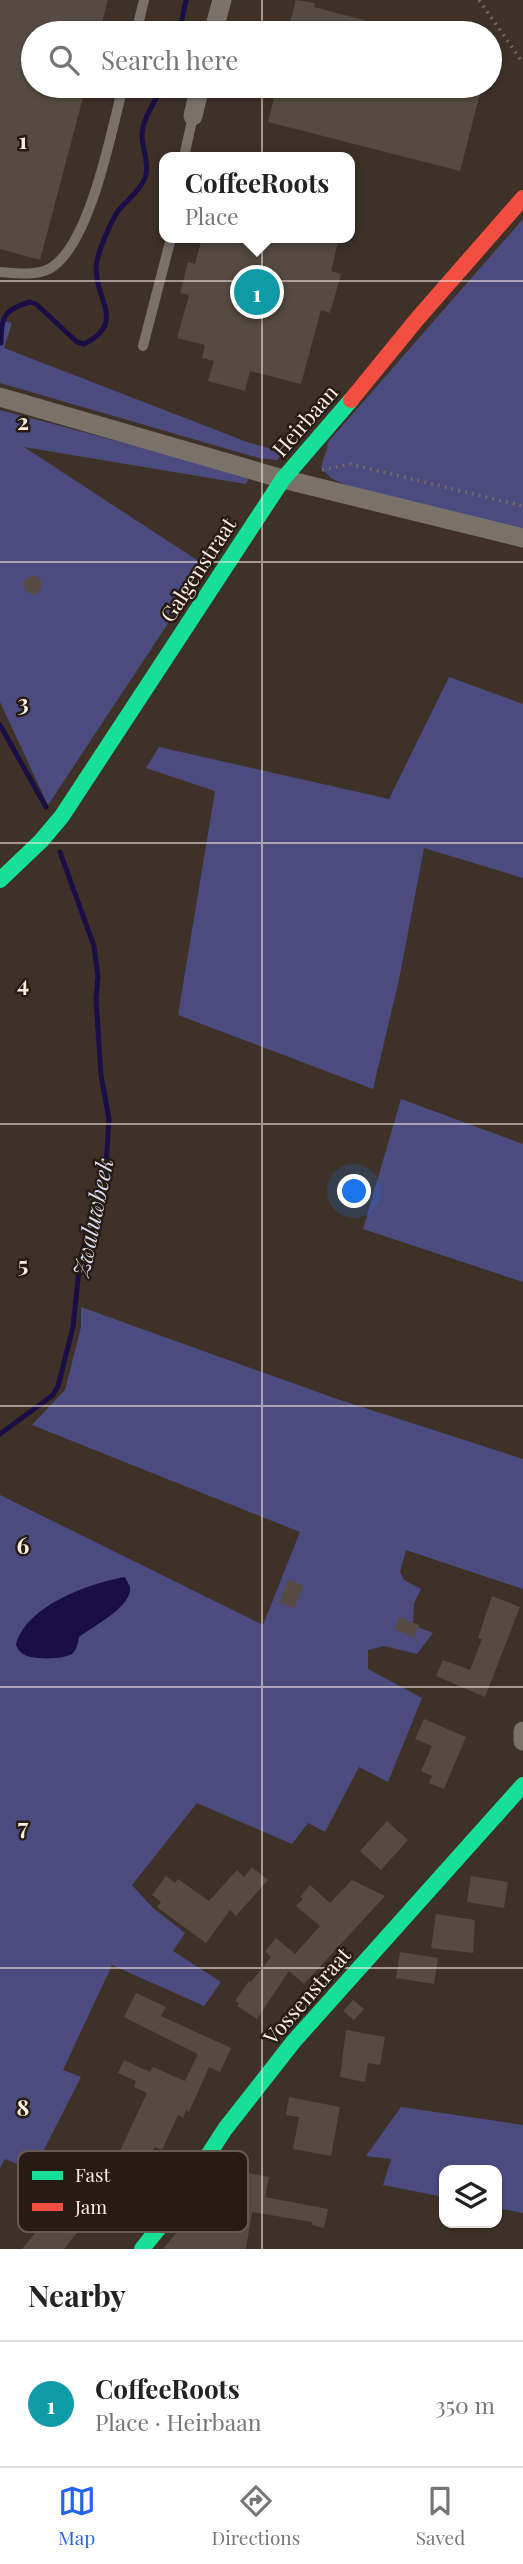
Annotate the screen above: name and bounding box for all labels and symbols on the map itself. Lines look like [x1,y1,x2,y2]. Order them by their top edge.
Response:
text: 1 [19,124,28,155]
pin: 1 [234,266,280,318]
street label: Heirbaan [265,378,343,462]
text: 2 [17,405,29,436]
street label: Galgenstraat [153,511,242,627]
text: 3 [17,686,29,717]
text: 4 [17,967,29,998]
water label: Zwaluwbeek [64,1155,120,1280]
your location [337,1174,371,1208]
text: 5 [18,1248,28,1279]
text: 6 [17,1529,30,1560]
text: 7 [18,1810,29,1841]
street label: Vossenstraat [255,1940,356,2050]
text: 8 [17,2091,29,2122]
legend [18,2151,248,2232]
text: Fast [75,2161,111,2187]
text: Jam [74,2193,107,2219]

